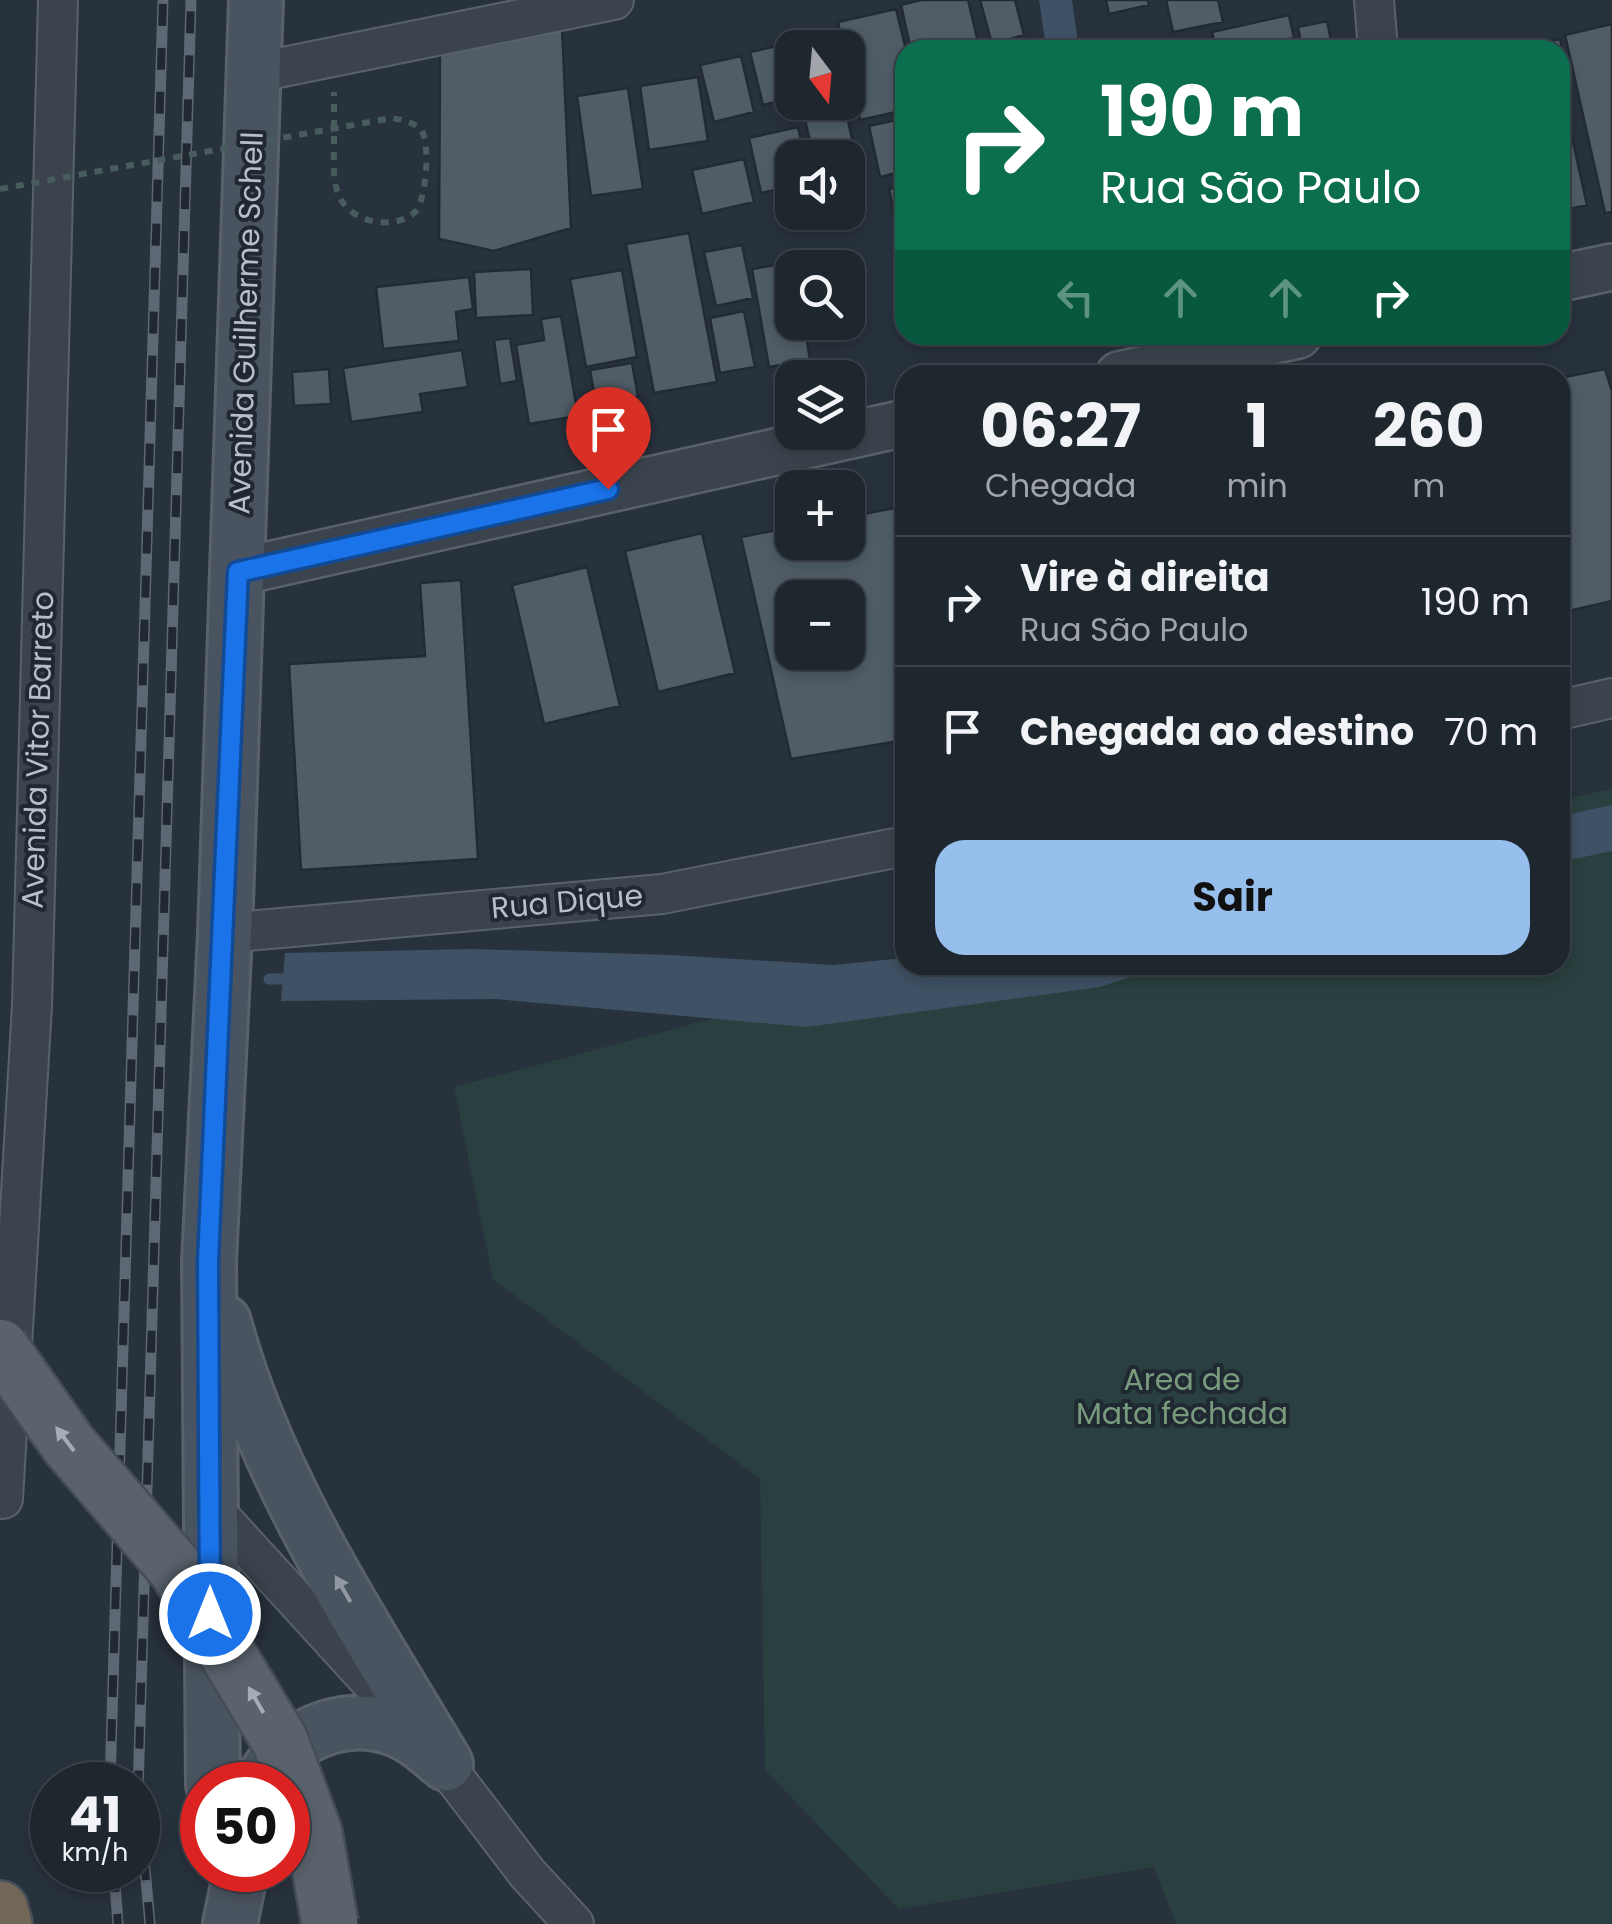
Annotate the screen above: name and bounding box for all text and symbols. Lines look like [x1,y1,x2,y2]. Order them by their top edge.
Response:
north arrow [775,30,865,120]
map controls [775,30,865,670]
text: 190 m [1100,62,1304,161]
icon: right [935,80,1065,210]
street label: Avenida Guilherme Schell [217,131,274,515]
button: sound [775,140,865,230]
text: Rua São Paulo [1100,156,1421,219]
button: search [775,250,865,340]
icon: left [1048,270,1103,325]
icon: ahead [1153,270,1208,325]
icon: ahead [1258,270,1313,325]
icon: right [1363,270,1418,325]
button: layers [775,360,865,450]
text: 06:27 [980,384,1141,468]
text: 1 [1246,384,1268,468]
text: 260 [1373,384,1485,468]
pin [566,387,651,490]
icon: arrive [581,402,636,457]
text: Chegada [985,463,1136,508]
text: min [1226,463,1288,508]
text: m [1412,463,1445,508]
button: + [775,470,865,560]
text: Vire à direita [1020,551,1270,604]
icon: right [935,574,990,629]
text: 190 m [1421,575,1530,628]
button: − [775,580,865,670]
street label: Avenida Vitor Barreto [10,591,65,909]
text: Rua São Paulo [1020,607,1249,652]
icon: arrive [935,704,990,759]
text: Chegada ao destino [1020,705,1414,758]
text: 70 m [1444,705,1538,758]
button: Sair [935,840,1530,955]
street label: Rua Dique [489,873,645,930]
park label: Area de Mata fechada [1076,1358,1288,1435]
one-way arrow [56,1426,76,1452]
position arrow [158,1562,262,1666]
one-way arrow [335,1575,353,1603]
one-way arrow [248,1686,265,1715]
speed limit sign: 50 [180,1762,310,1892]
text: 41 [69,1779,121,1850]
text: km/h [62,1835,128,1870]

